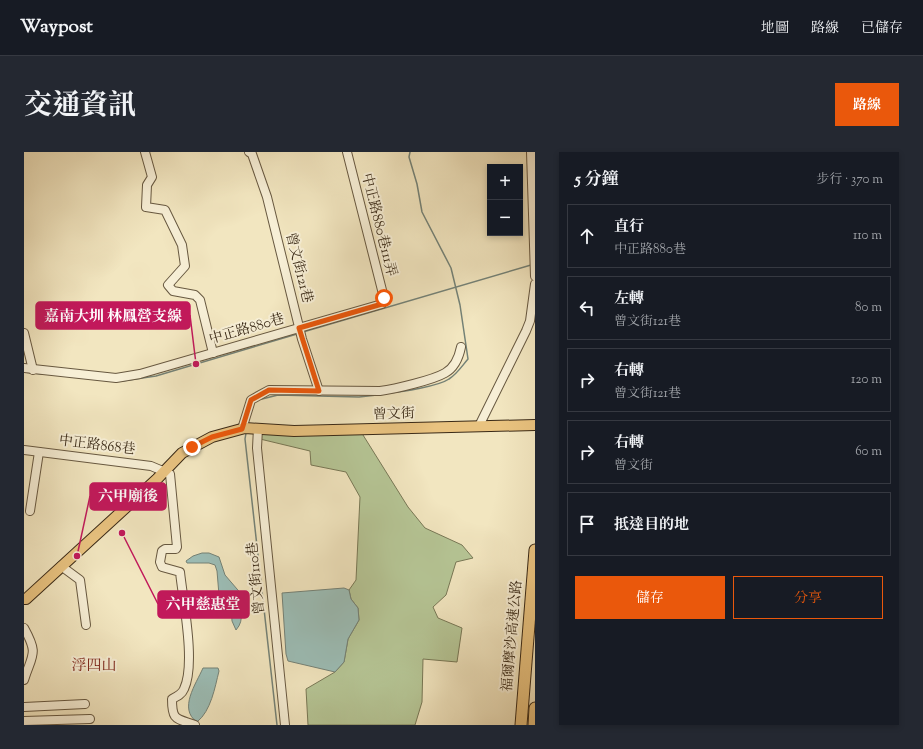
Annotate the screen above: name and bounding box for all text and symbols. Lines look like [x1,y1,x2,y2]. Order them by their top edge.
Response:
text: Waypost [20,14,93,41]
text: 地圖 [761,19,789,39]
text: 路線 [811,19,839,39]
text: 已儲存 [861,19,903,39]
button: 路線 [835,83,899,126]
text: 交通資訊 [24,87,136,127]
map controls [487,164,523,236]
button: + [487,164,523,200]
text: 5 分鐘 [575,168,618,192]
street label: 中正路880巷111弄 [356,171,400,279]
text: 步行 · 370 m [816,171,883,189]
button: − [487,200,523,236]
text: 直行 [614,217,644,238]
icon: ahead [576,225,598,247]
text: 110 m [853,227,882,245]
street label: 曾文街121巷 [280,231,316,305]
text: 中正路880巷 [614,241,686,259]
route start [375,289,393,307]
text: 左轉 [614,289,644,310]
icon: left [576,297,598,319]
text: 80 m [855,299,882,317]
callout: 嘉南大圳 林鳳營支線 [36,302,190,329]
text: 嘉南大圳 林鳳營支線 [44,307,182,328]
street label: 中正路880巷 [207,310,287,350]
text: 曾文街121巷 [614,313,681,331]
text: 右轉 [614,361,644,382]
icon: right [576,369,598,391]
text: 120 m [851,371,882,389]
text: 曾文街121巷 [614,385,681,403]
street label: 曾文街 [373,404,415,426]
street label: 中正路868巷 [58,431,136,461]
text: 右轉 [614,433,644,454]
route end [183,438,201,456]
icon: right [576,441,598,463]
text: 60 m [855,443,882,461]
text: 曾文街 [614,457,653,475]
callout: 六甲廟後 [90,483,166,510]
text: 六甲廟後 [98,487,158,508]
icon: arrive [576,513,598,535]
text: 抵達目的地 [614,515,689,536]
street label: 曾文街110巷 [243,541,271,615]
button: 儲存 [575,576,725,619]
button: 分享 [733,576,883,619]
street label: 福爾摩沙高速公路 [498,579,528,693]
callout: 六甲慈惠堂 [158,591,249,618]
text: 六甲慈惠堂 [165,595,241,616]
district label: 浮四山 [71,656,117,677]

